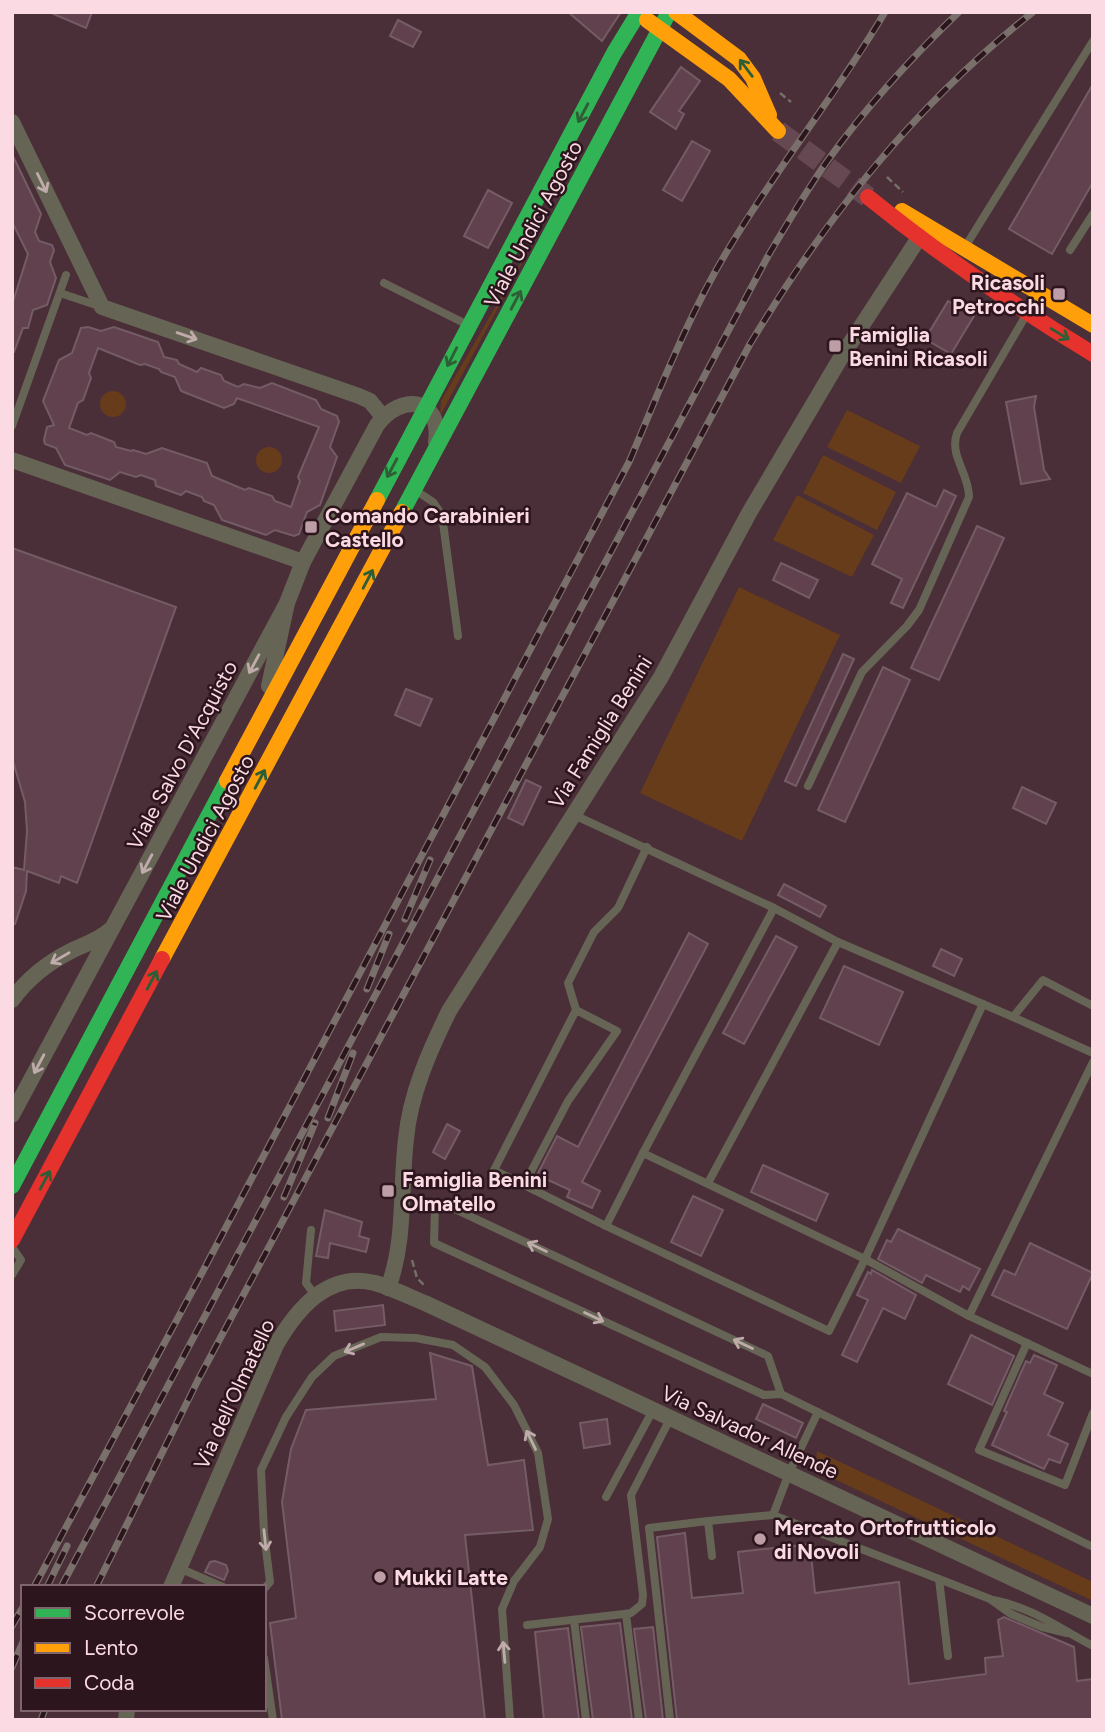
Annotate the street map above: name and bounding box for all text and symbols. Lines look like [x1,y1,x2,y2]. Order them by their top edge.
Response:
one-way arrow [738,59,753,78]
one-way arrow [575,103,589,123]
street label: Viale Undici Agosto [479,136,587,312]
one-way arrow [36,172,49,193]
place label: Ricasoli Petrocchi [952,270,1045,319]
marker: Ricasoli Petrocchi [1051,286,1067,302]
one-way arrow [510,290,523,311]
place label: Famiglia Benini Ricasoli [849,322,988,371]
one-way arrow [1050,327,1070,341]
one-way arrow [175,331,197,343]
marker: Famiglia Benini Ricasoli [827,338,843,354]
one-way arrow [445,346,459,367]
one-way arrow [385,457,399,478]
place label: Comando Carabinieri Castello [325,503,530,552]
marker: Comando Carabinieri Castello [303,519,319,535]
one-way arrow [361,569,375,590]
street label: Via Famiglia Benini [543,651,657,813]
one-way arrow [247,653,261,673]
street label: Viale Salvo D'Acquisto [122,656,242,854]
street label: Viale Undici Agosto [151,750,259,926]
one-way arrow [254,769,267,790]
one-way arrow [140,853,153,874]
one-way arrow [50,951,70,965]
one-way arrow [146,970,160,991]
one-way arrow [32,1054,46,1074]
place label: Famiglia Benini Olmatello [402,1167,547,1216]
one-way arrow [38,1170,52,1191]
marker: Famiglia Benini Olmatello [380,1183,396,1199]
one-way arrow [527,1240,548,1254]
one-way arrow [583,1311,605,1324]
street label: Via dell'Olmatello [188,1315,280,1473]
one-way arrow [732,1337,754,1350]
one-way arrow [343,1342,365,1355]
street label: Via Salvador Allende [658,1380,842,1484]
one-way arrow [524,1430,537,1451]
place label: Mercato Ortofrutticolo di Novoli [774,1515,996,1564]
one-way arrow [259,1528,272,1550]
marker: Mercato Ortofrutticolo di Novoli [752,1531,768,1547]
place label: Mukki Latte [394,1565,508,1590]
marker: Mukki Latte [372,1569,388,1585]
legend [21,1585,266,1711]
text: Scorrevole [84,1600,185,1625]
text: Lento [84,1635,138,1660]
one-way arrow [497,1641,510,1664]
text: Coda [84,1670,134,1695]

